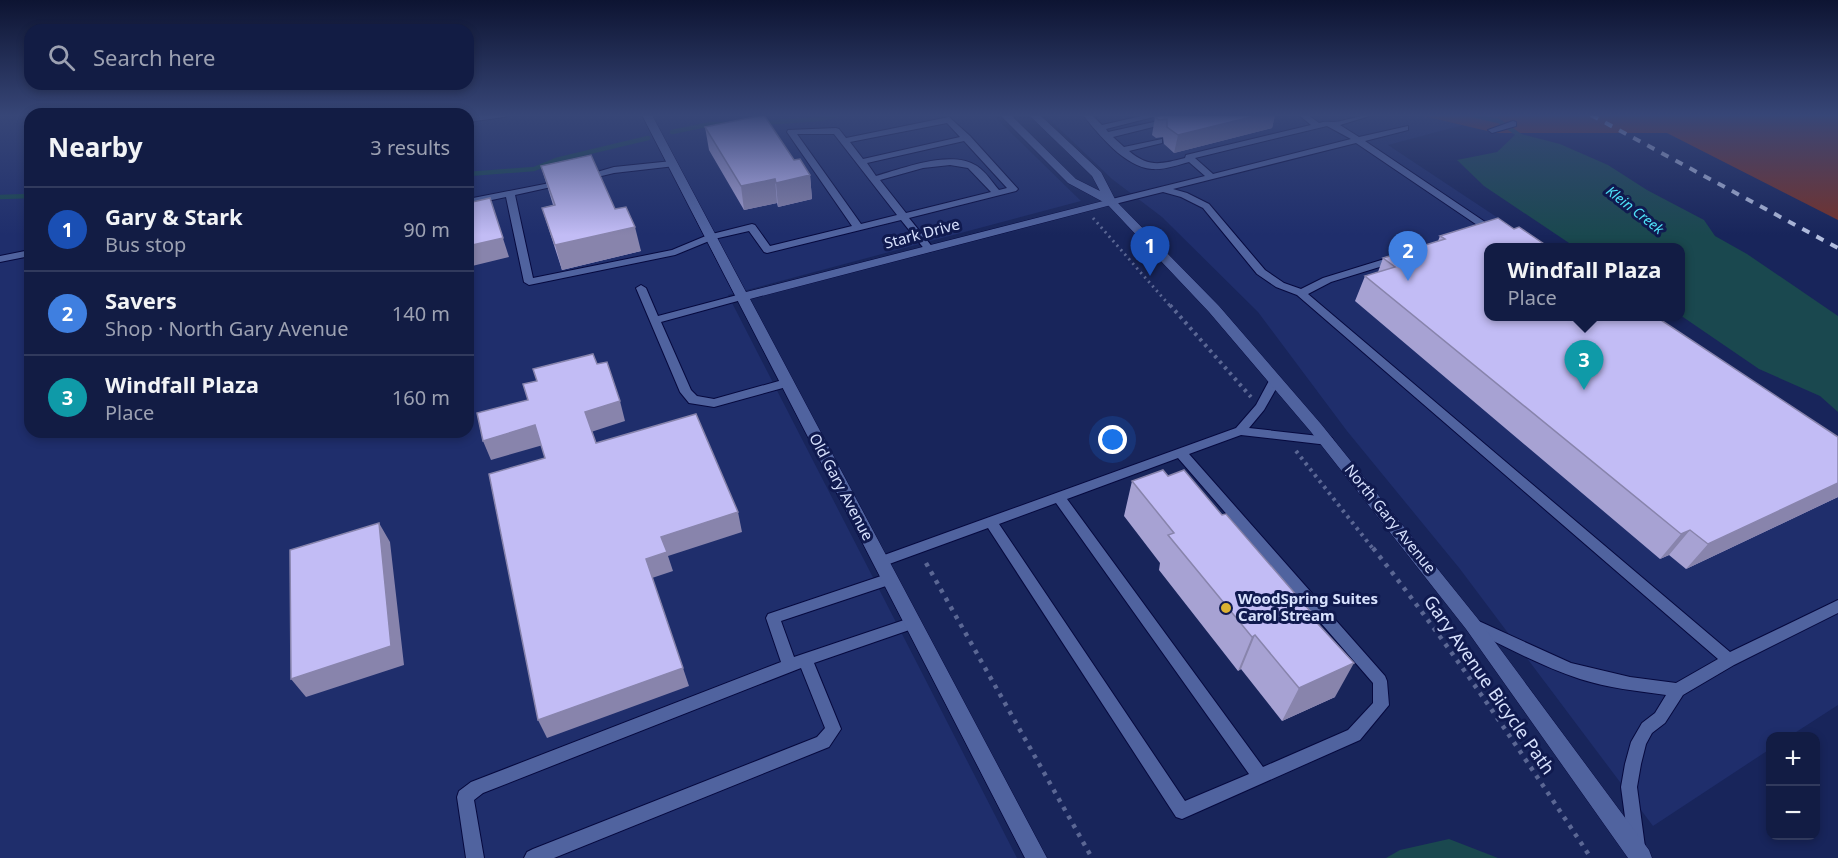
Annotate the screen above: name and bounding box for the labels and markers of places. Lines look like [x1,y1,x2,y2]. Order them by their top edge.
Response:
pin: 1 [1130,226,1170,276]
pin: 2 [1388,232,1428,281]
pin: 3 [1564,340,1604,390]
place label: WoodSpring Suites Carol Stream [1238,588,1378,625]
marker: WoodSpring Suites Carol Stream [1219,601,1233,615]

